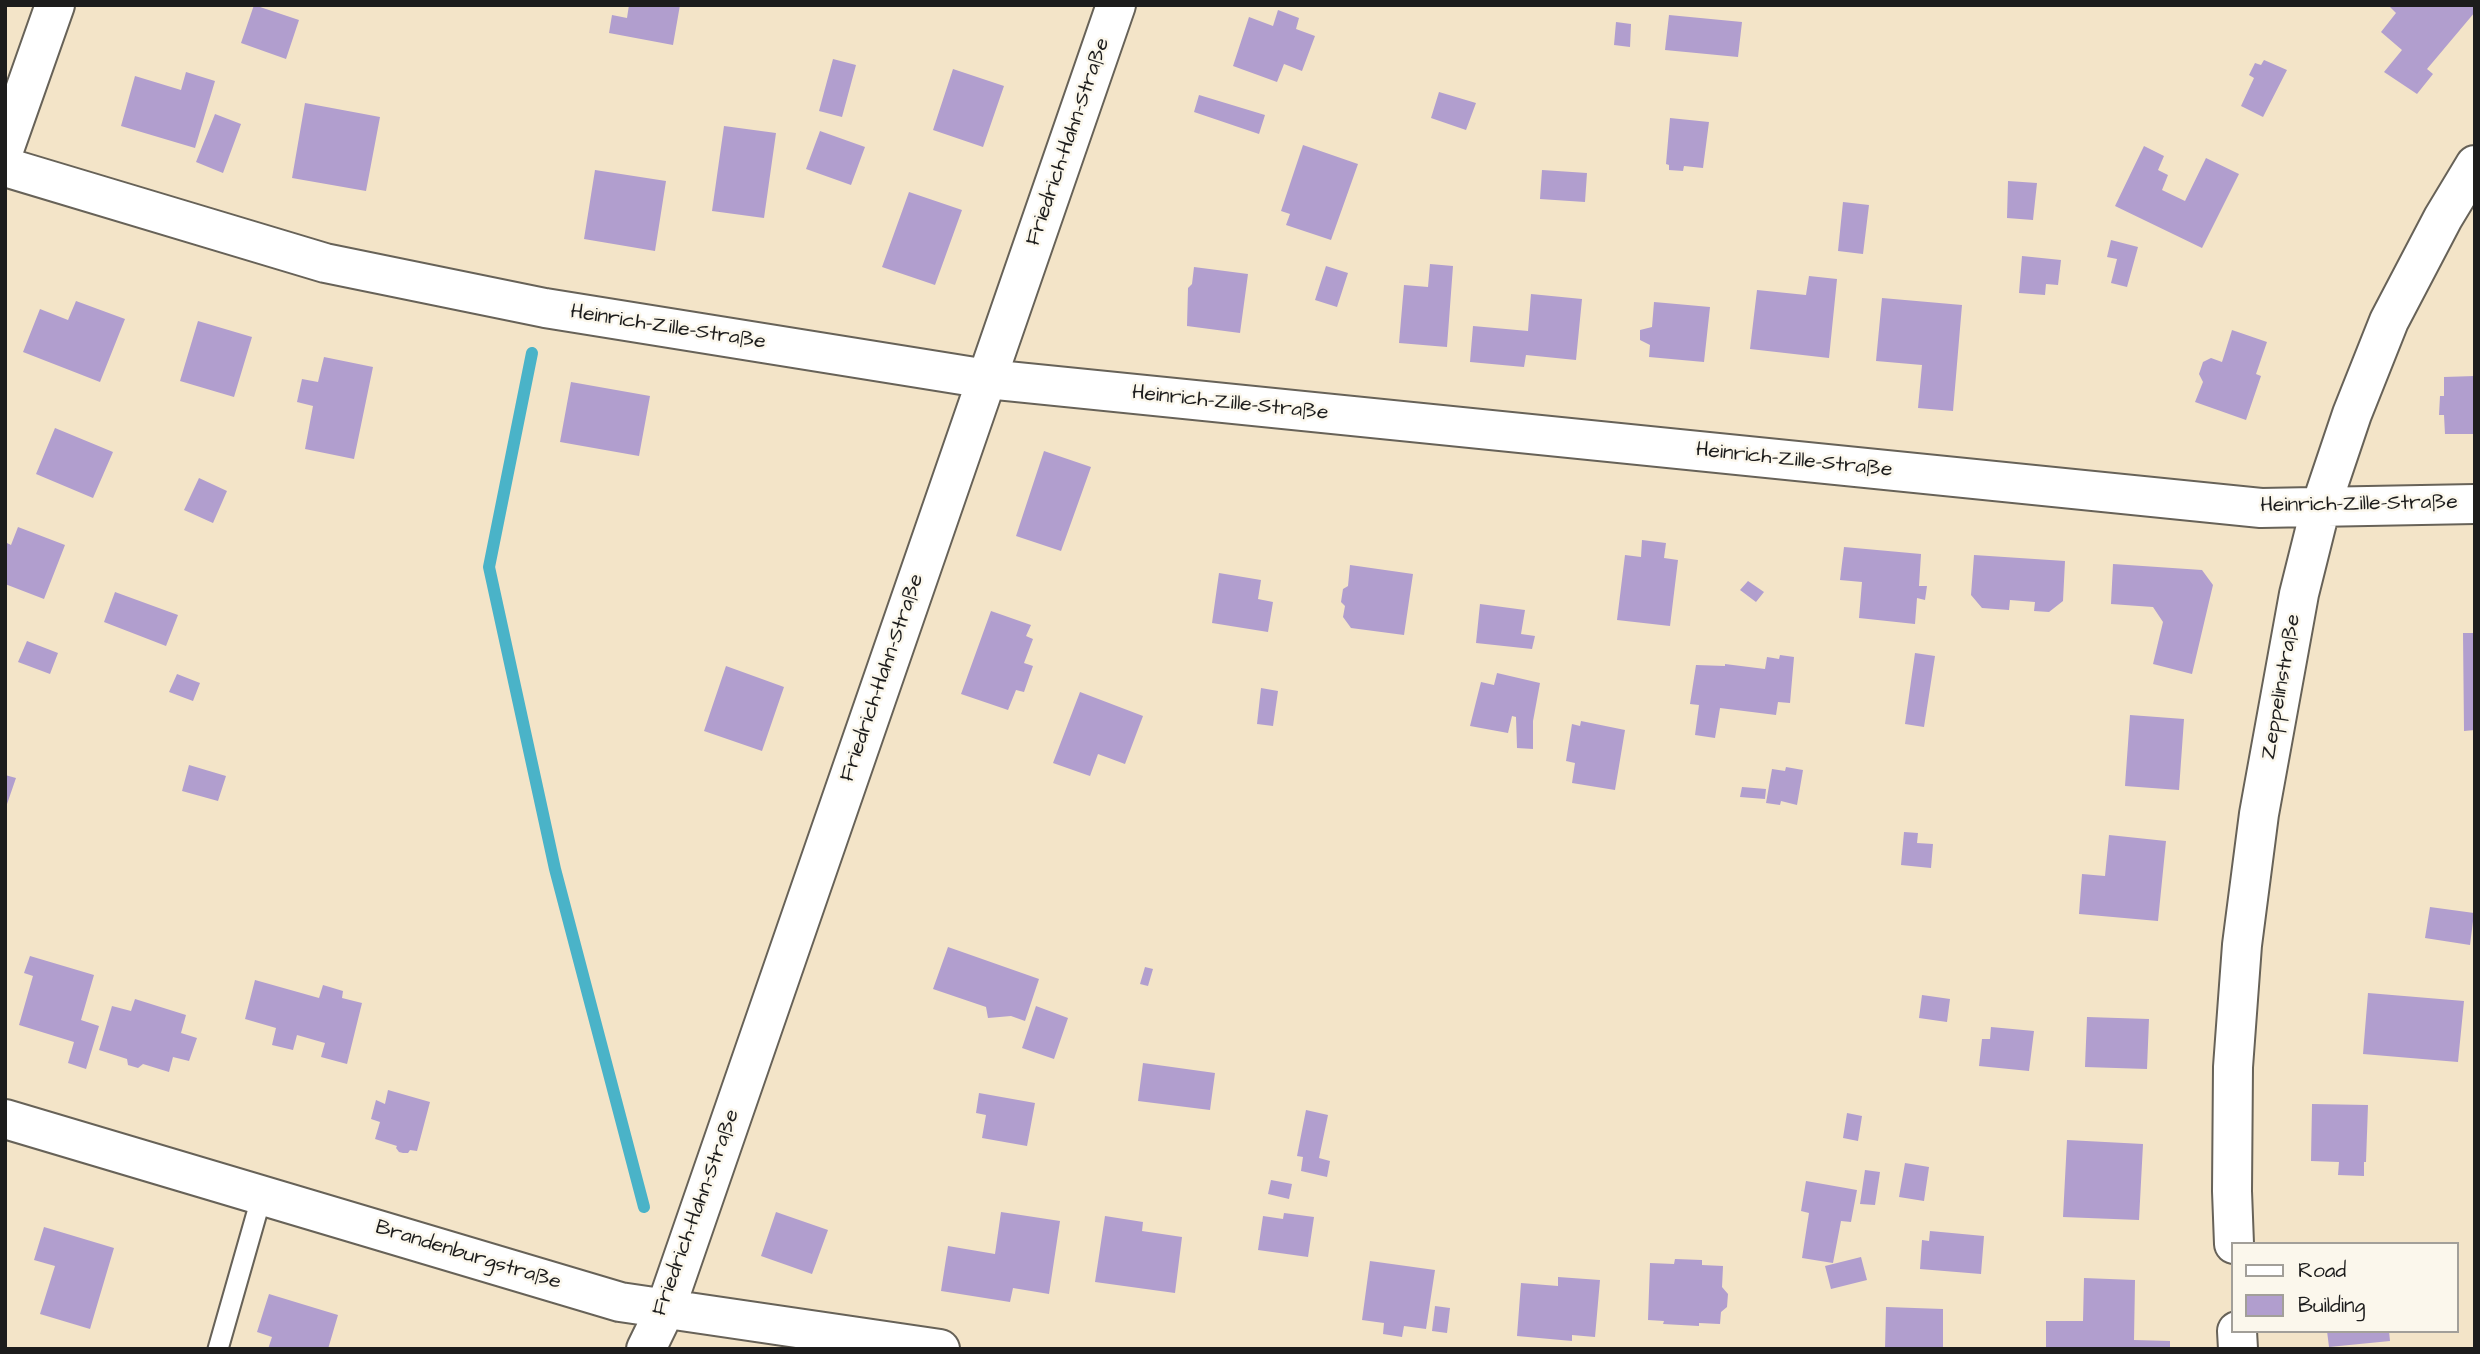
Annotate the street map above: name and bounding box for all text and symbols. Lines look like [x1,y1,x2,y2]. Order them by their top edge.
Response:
street label: Friedrich-Hahn-Straße [1022,35,1116,249]
street label: Heinrich-Zille-Straße [569,300,767,356]
street label: Heinrich-Zille-Straße [1131,381,1329,427]
street label: Heinrich-Zille-Straße [1695,438,1893,484]
street label: Heinrich-Zille-Straße [2260,491,2458,519]
street label: Friedrich-Hahn-Straße [836,571,930,785]
street label: Zeppelinstraße [2257,612,2307,762]
street label: Friedrich-Hahn-Straße [648,1106,746,1320]
street label: Brandenburgstraße [372,1216,564,1296]
legend [2232,1242,2459,1333]
text: Road [2298,1256,2346,1285]
text: Building [2298,1291,2365,1320]

